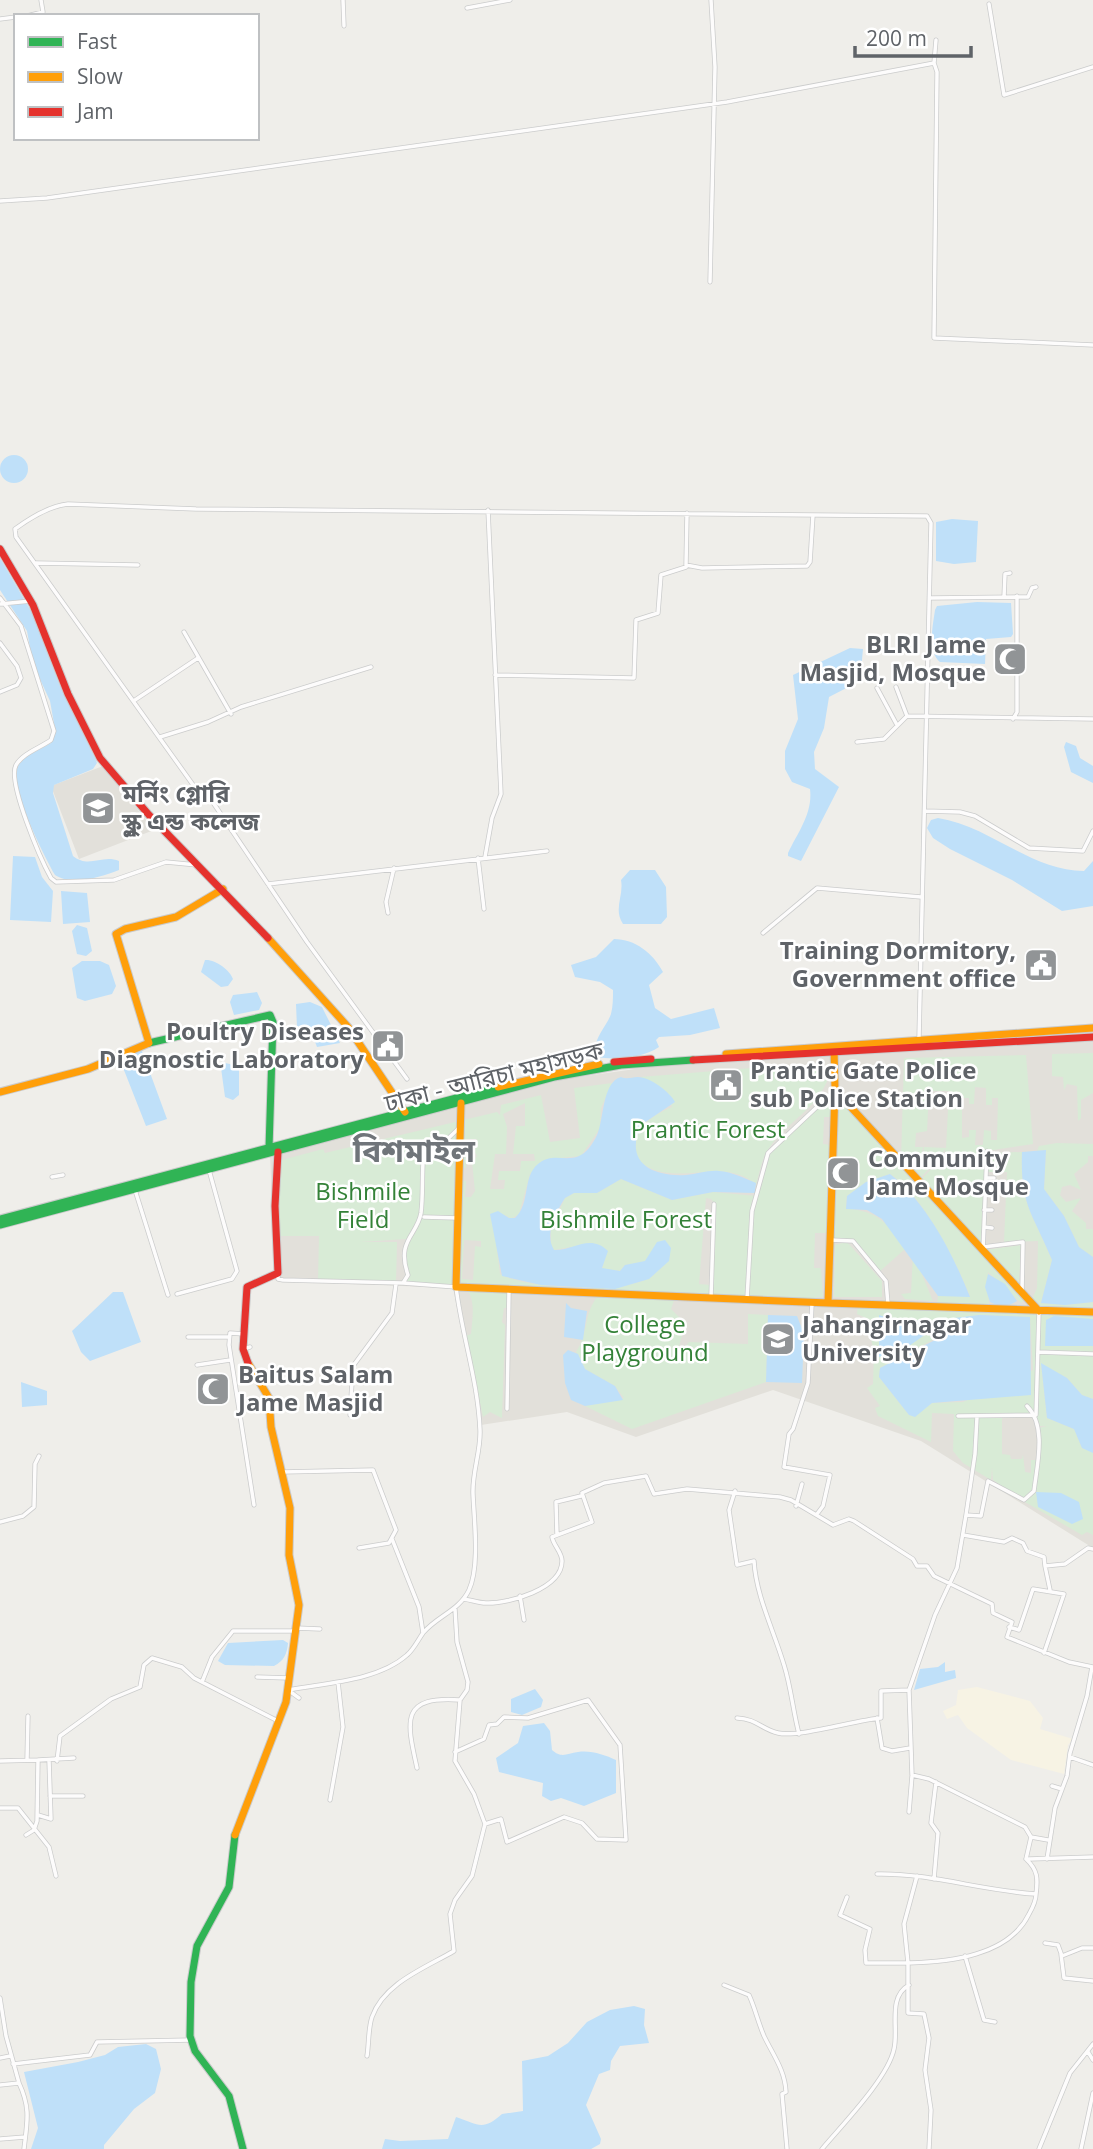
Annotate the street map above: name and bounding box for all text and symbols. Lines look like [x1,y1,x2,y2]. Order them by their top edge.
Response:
legend [14,14,259,140]
scale bar [855,14,970,58]
text: 200 m [866,24,927,52]
text: Fast [77,27,117,55]
text: Slow [77,62,123,90]
text: Jam [75,97,114,125]
place label: BLRI Jame Masjid, Mosque [799,627,986,688]
mosque icon: BLRI Jame Masjid, Mosque [991,640,1029,678]
place label: মর্নিং গ্লোরি স্কুল এন্ড কলেজ [121,776,260,838]
school or university icon: মর্নিং গ্লোরি স্কুল এন্ড কলেজ [79,789,117,827]
place label: Training Dormitory, Government office [780,933,1016,994]
public building icon: Training Dormitory, Government office [1022,946,1060,984]
place label: Poultry Diseases Diagnostic Laboratory [99,1014,364,1075]
public building icon: Poultry Diseases Diagnostic Laboratory [369,1027,407,1065]
street label: ঢাকা - আরিচা মহাসড়ক [380,1032,607,1119]
place label: Prantic Gate Police sub Police Station [750,1053,976,1114]
public building icon: Prantic Gate Police sub Police Station [707,1066,745,1104]
park label: Prantic Forest [631,1112,785,1145]
district label: বিশমাইল [352,1128,476,1171]
place label: Community Jame Mosque [866,1141,1029,1202]
mosque icon: Community Jame Mosque [824,1154,862,1192]
park label: Bishmile Field [315,1174,411,1235]
park label: Bishmile Forest [540,1202,712,1235]
park label: College Playground [581,1307,709,1368]
place label: Jahangirnagar University [800,1307,972,1368]
school or university icon: Jahangirnagar University [759,1320,797,1358]
place label: Baitus Salam Jame Masjid [236,1357,393,1418]
mosque icon: Baitus Salam Jame Masjid [194,1370,232,1408]

